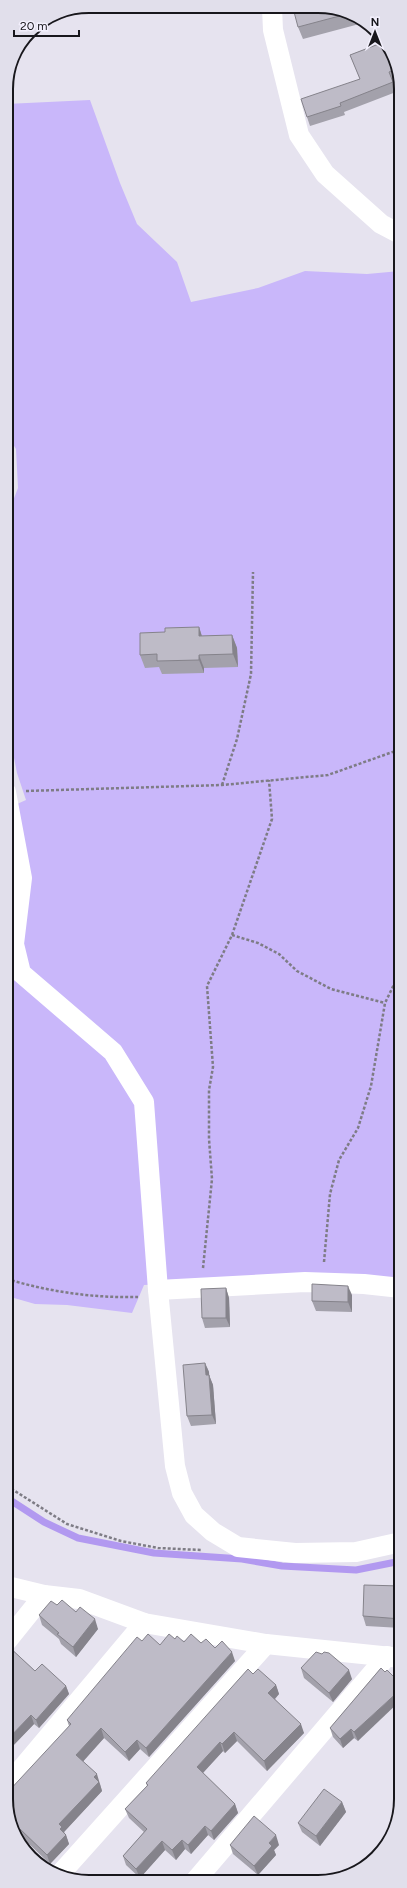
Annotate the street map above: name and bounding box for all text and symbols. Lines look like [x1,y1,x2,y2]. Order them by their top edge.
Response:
scale bar [14,12,79,38]
north arrow [355,12,395,52]
text: N [371,16,379,29]
text: 20 m [20,19,48,33]

